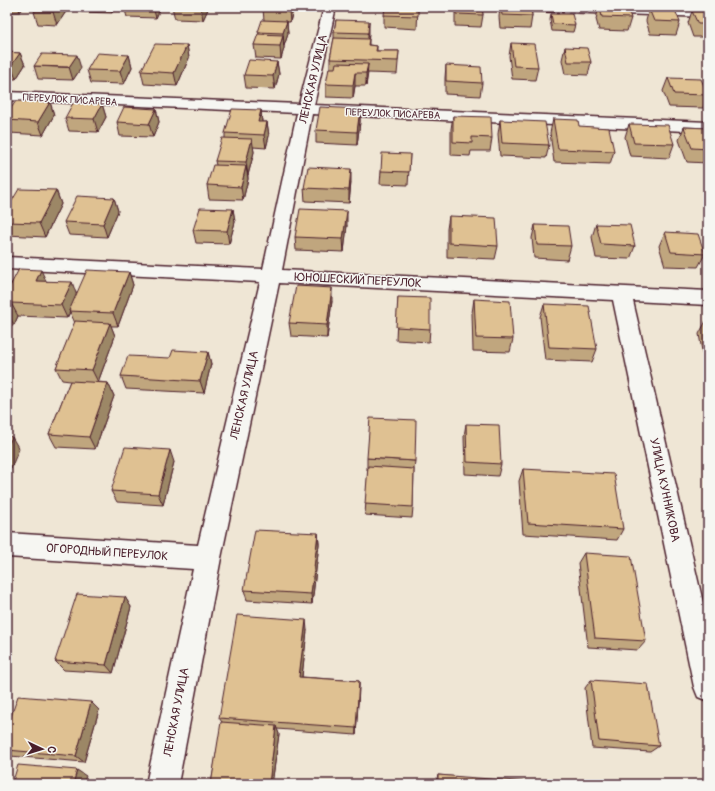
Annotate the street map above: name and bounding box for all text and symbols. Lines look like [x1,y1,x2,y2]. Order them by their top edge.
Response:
street label: ЛЕНСКАЯ УЛИЦА [296,33,331,126]
street label: ПЕРЕУЛОК ПИСАРЕВА [22,92,118,108]
street label: ПЕРЕУЛОК ПИСАРЕВА [345,106,441,122]
street label: ЮНОШЕСКИЙ ПЕРЕУЛОК [294,270,422,291]
street label: ЛЕНСКАЯ УЛИЦА [227,349,262,442]
street label: УЛИЦА КУННИКОВА [646,437,683,544]
street label: ОГОРОДНЫЙ ПЕРЕУЛОК [45,541,169,564]
street label: ЛЕНСКАЯ УЛИЦА [160,666,193,759]
north arrow [22,729,62,769]
text: С [45,746,58,754]

